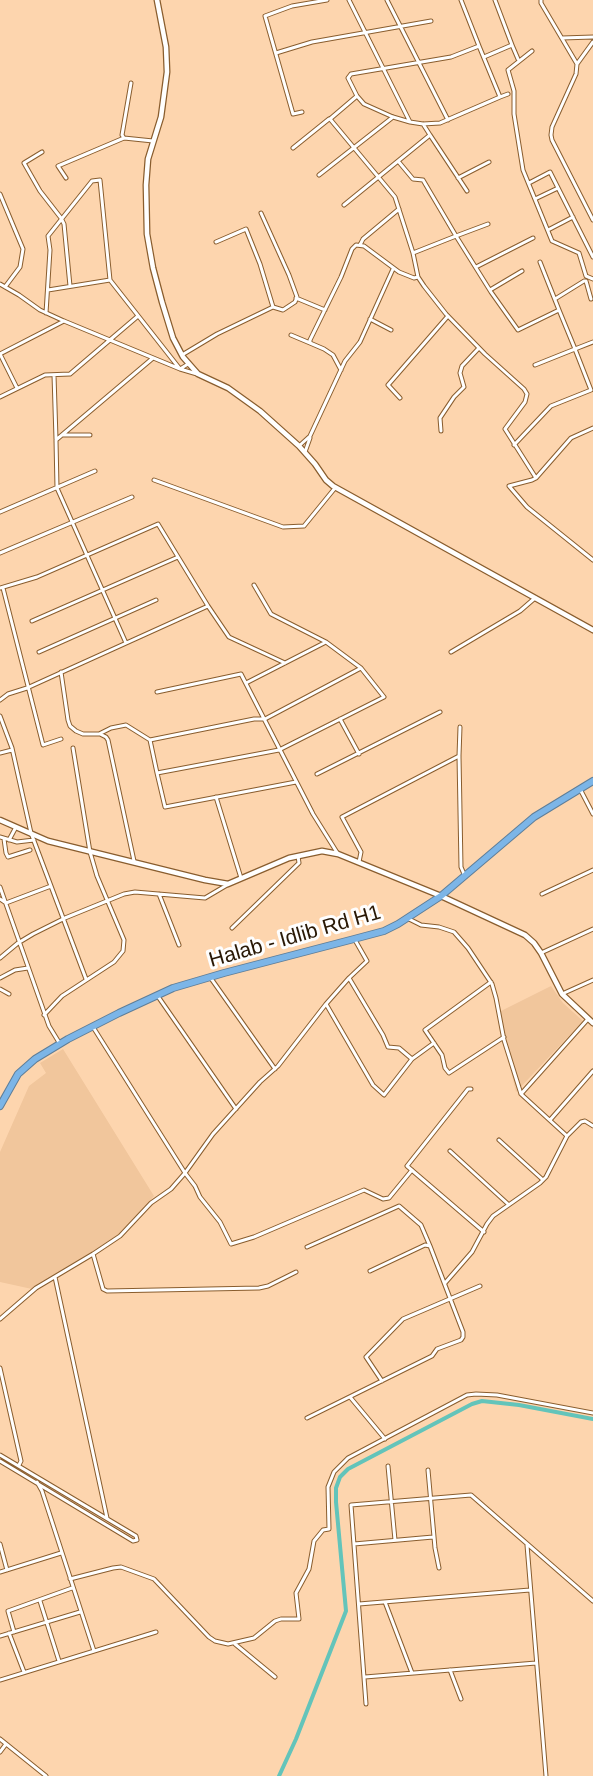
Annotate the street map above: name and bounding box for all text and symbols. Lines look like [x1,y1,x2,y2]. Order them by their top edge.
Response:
street label: Halab - Idlib Rd H1 [206,900,384,974]

